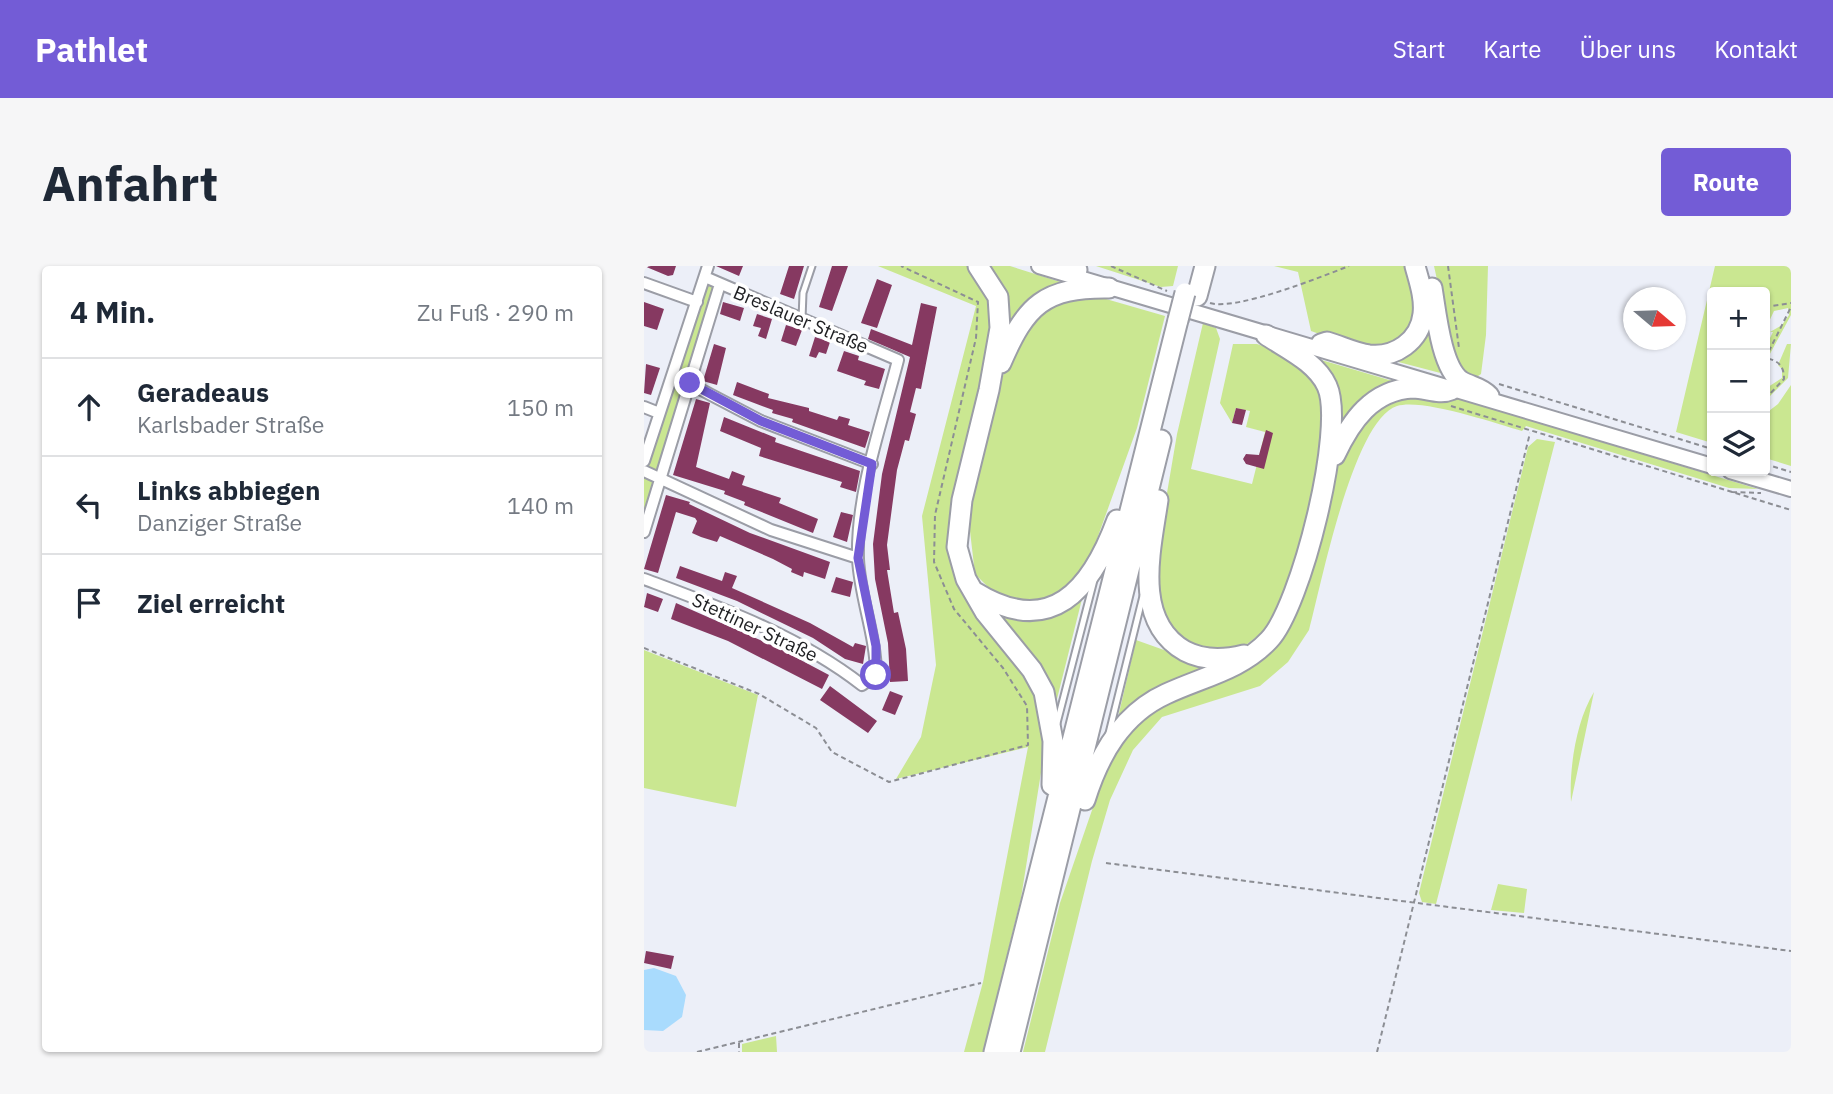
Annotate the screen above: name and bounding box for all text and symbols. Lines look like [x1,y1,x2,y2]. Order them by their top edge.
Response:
text: Pathlet [35,28,148,71]
text: Start [1393,33,1445,65]
text: Karte [1483,33,1541,65]
text: Über uns [1579,33,1676,65]
text: Kontakt [1714,33,1798,65]
button: Route [1661,148,1791,216]
text: Anfahrt [42,151,218,214]
street label: Breslauer Straße [730,280,872,358]
north arrow [1623,287,1686,350]
map controls [1707,287,1770,476]
button: + [1707,287,1770,350]
text: 4 Min. [70,292,155,331]
text: Zu Fuß · 290 m [417,297,574,327]
button: − [1707,350,1770,413]
route end [674,367,705,398]
text: Geradeaus [137,375,269,409]
icon: ahead [70,388,108,426]
text: 150 m [507,392,574,422]
text: Karlsbader Straße [137,409,324,439]
button: layers [1707,413,1770,476]
text: Links abbiegen [137,473,320,507]
icon: left [70,486,108,524]
text: 140 m [507,490,574,520]
text: Danziger Straße [137,507,302,537]
icon: arrive [70,584,108,622]
text: Ziel erreicht [137,586,285,620]
street label: Stettiner Straße [688,587,822,667]
route start [860,659,891,690]

